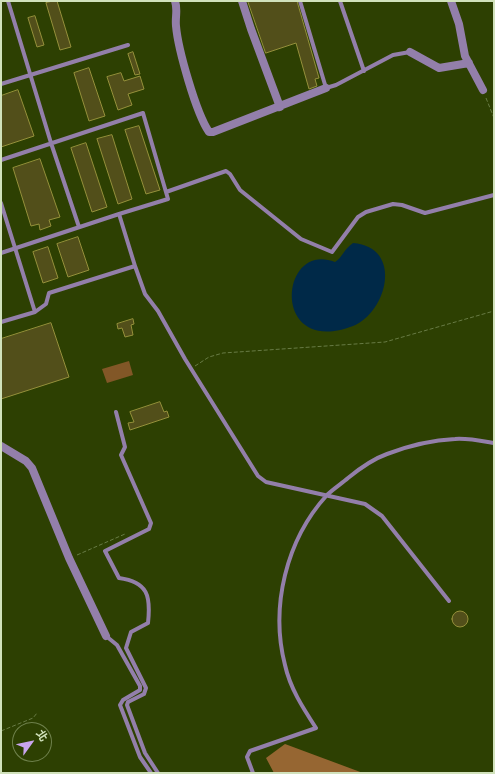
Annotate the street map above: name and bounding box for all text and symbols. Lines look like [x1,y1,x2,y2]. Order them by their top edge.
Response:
north arrow [12,722,52,762]
text: 北 [33,728,50,744]

